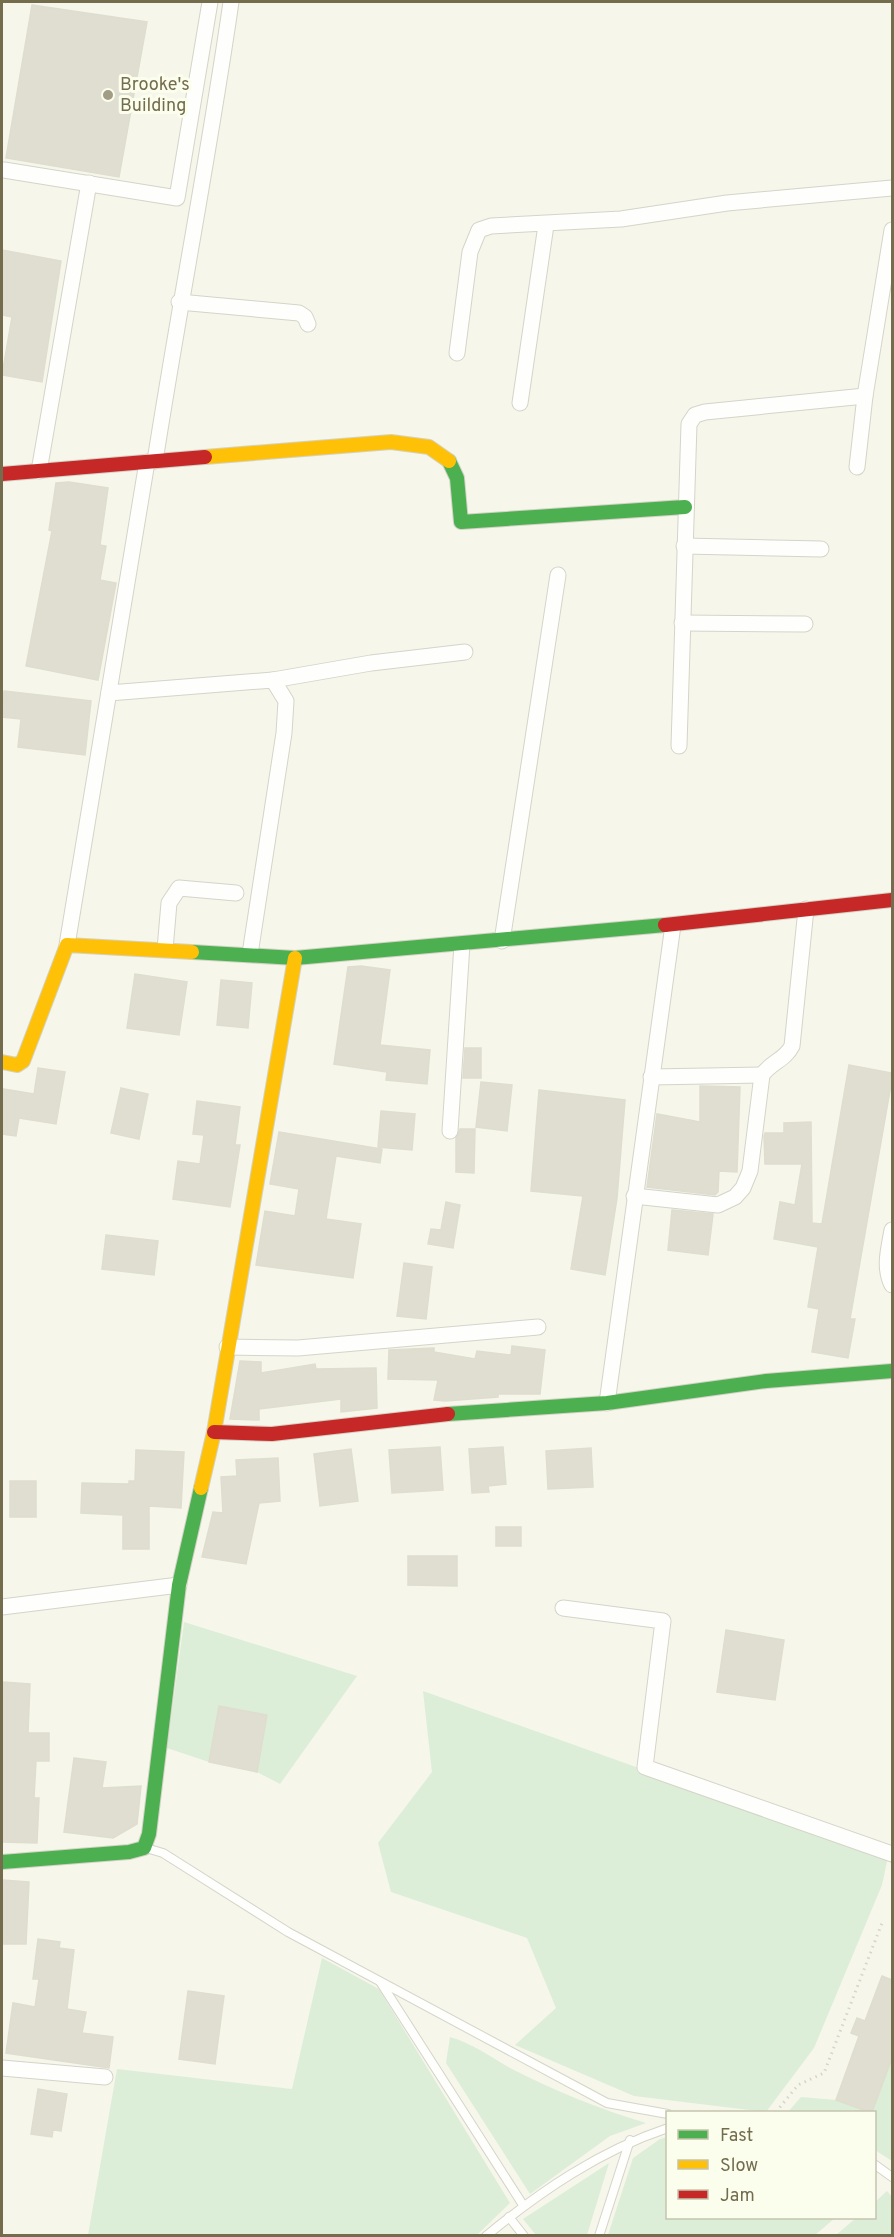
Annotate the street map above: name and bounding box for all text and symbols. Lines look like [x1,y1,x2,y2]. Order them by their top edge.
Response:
place label: Brooke's Building [120,74,190,118]
marker: Brooke's Building [101,88,115,102]
legend [666,2111,876,2219]
text: Fast [720,2125,753,2148]
text: Slow [720,2155,758,2178]
text: Jam [720,2185,755,2208]

